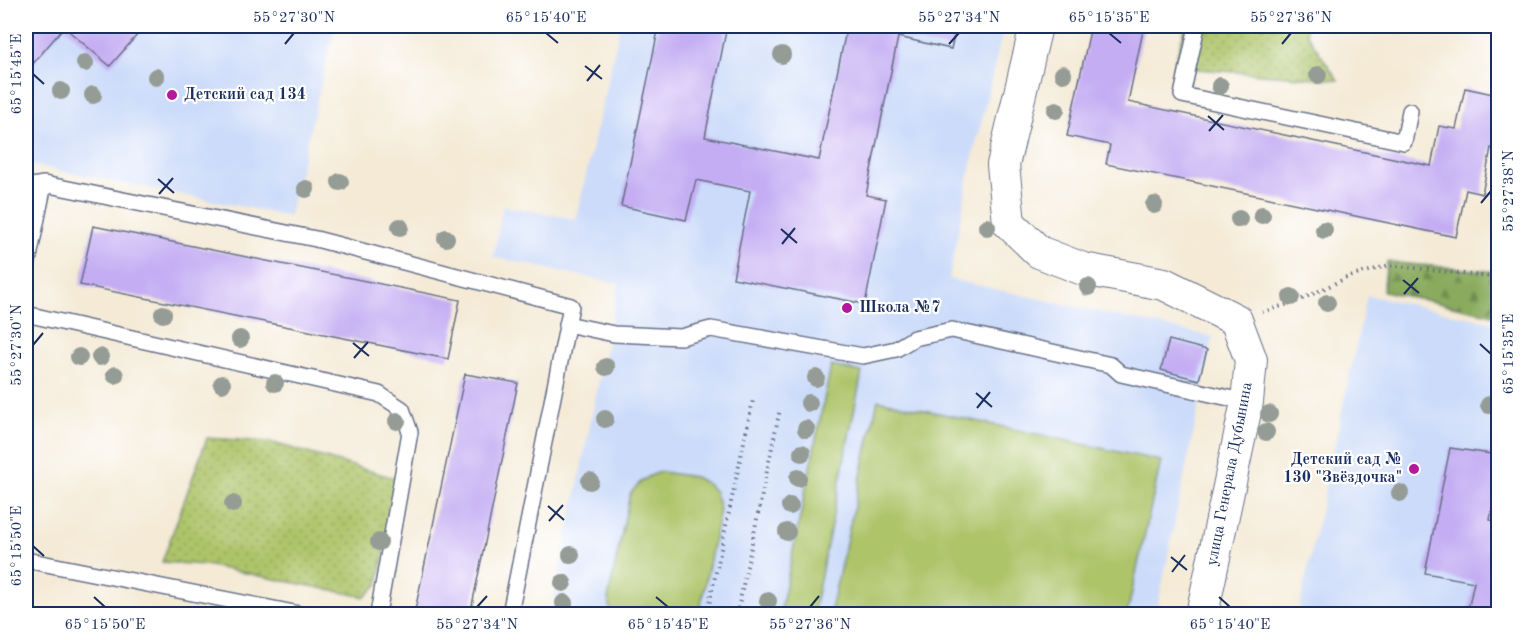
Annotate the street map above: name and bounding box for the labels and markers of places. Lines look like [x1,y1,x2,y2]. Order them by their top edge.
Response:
place label: Детский сад 134 [184,87,306,103]
marker: Детский сад 134 [165,88,179,102]
place label: Школа №7 [859,300,940,316]
marker: Школа №7 [840,301,854,315]
place label: Детский сад № 130 "Звёздочка" [1283,452,1402,486]
marker: Детский сад № 130 "Звёздочка" [1407,462,1421,476]

